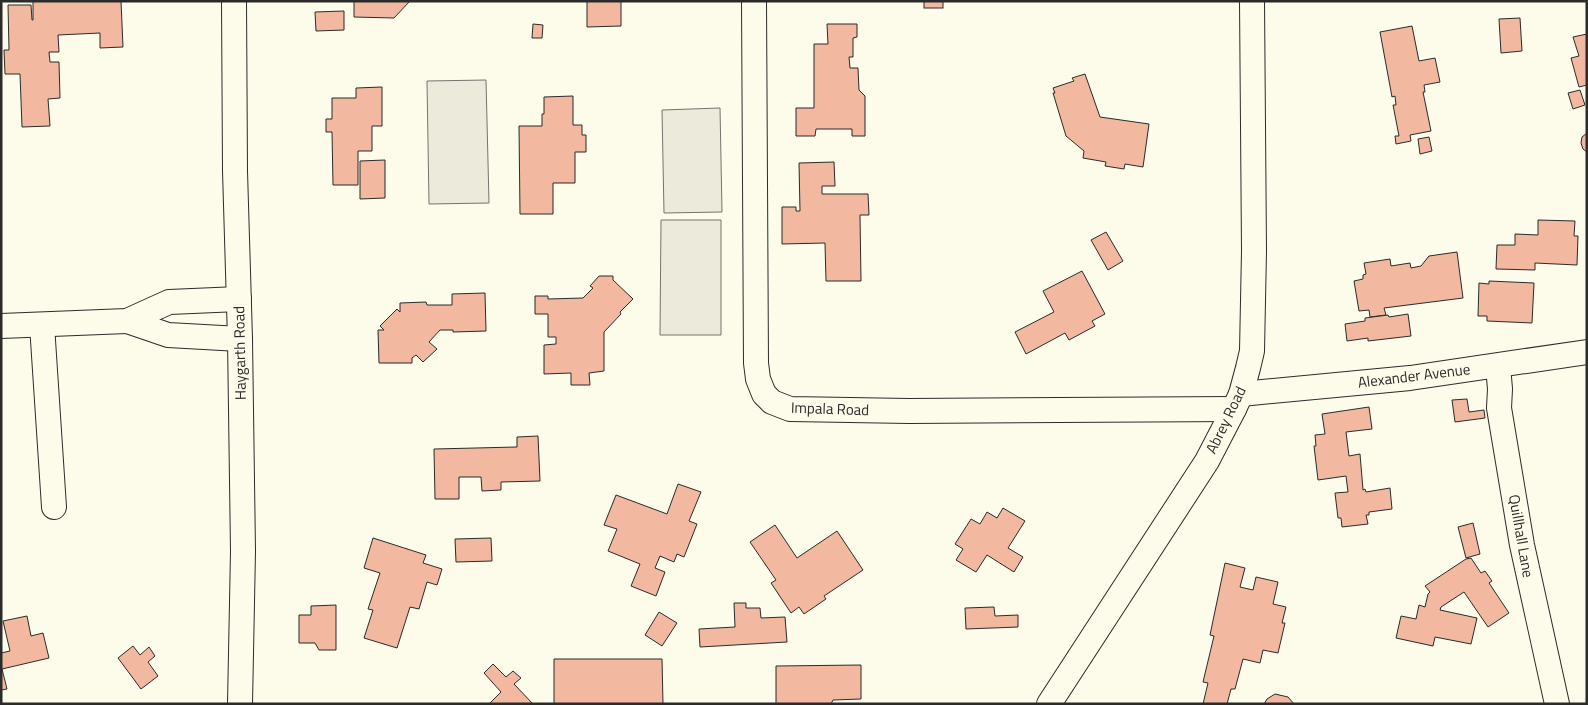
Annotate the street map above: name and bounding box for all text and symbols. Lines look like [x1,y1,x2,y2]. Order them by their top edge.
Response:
street label: Haygarth Road [227,306,252,400]
street label: Alexander Avenue [1356,357,1471,394]
street label: Abrey Road [1199,382,1252,457]
street label: Impala Road [790,396,870,421]
street label: Quillhall Lane [1503,492,1540,579]

